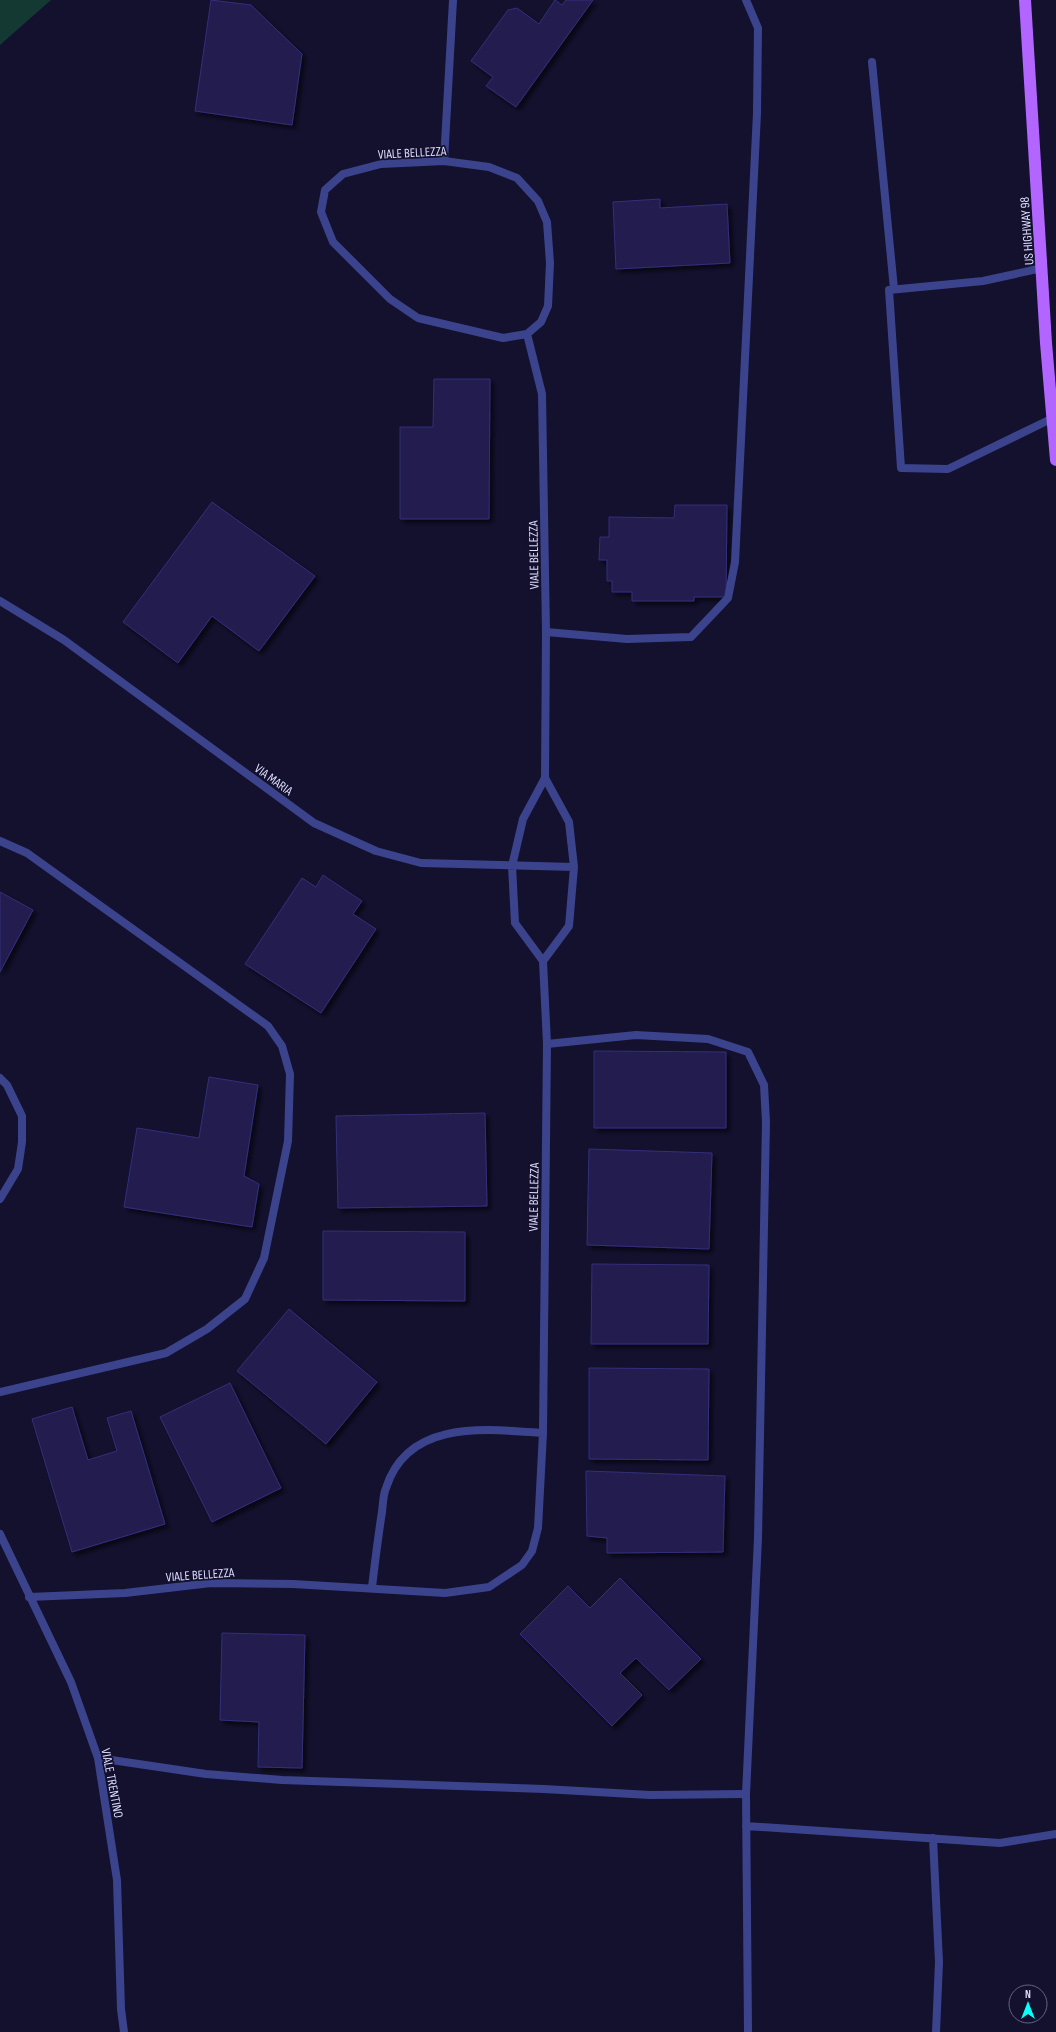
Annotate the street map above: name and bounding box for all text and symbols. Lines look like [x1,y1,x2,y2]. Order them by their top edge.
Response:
street label: VIALE BELLEZZA [377,143,447,163]
street label: US HIGHWAY 98 [1017,196,1037,266]
street label: VIALE BELLEZZA [525,520,543,589]
street label: VIA MARIA [251,761,296,799]
street label: VIALE BELLEZZA [525,1162,543,1232]
street label: VIALE BELLEZZA [165,1565,235,1585]
street label: VIALE TRENTINO [97,1747,127,1819]
north arrow [1008,1984,1048,2024]
text: N [1025,1988,1031,2001]

